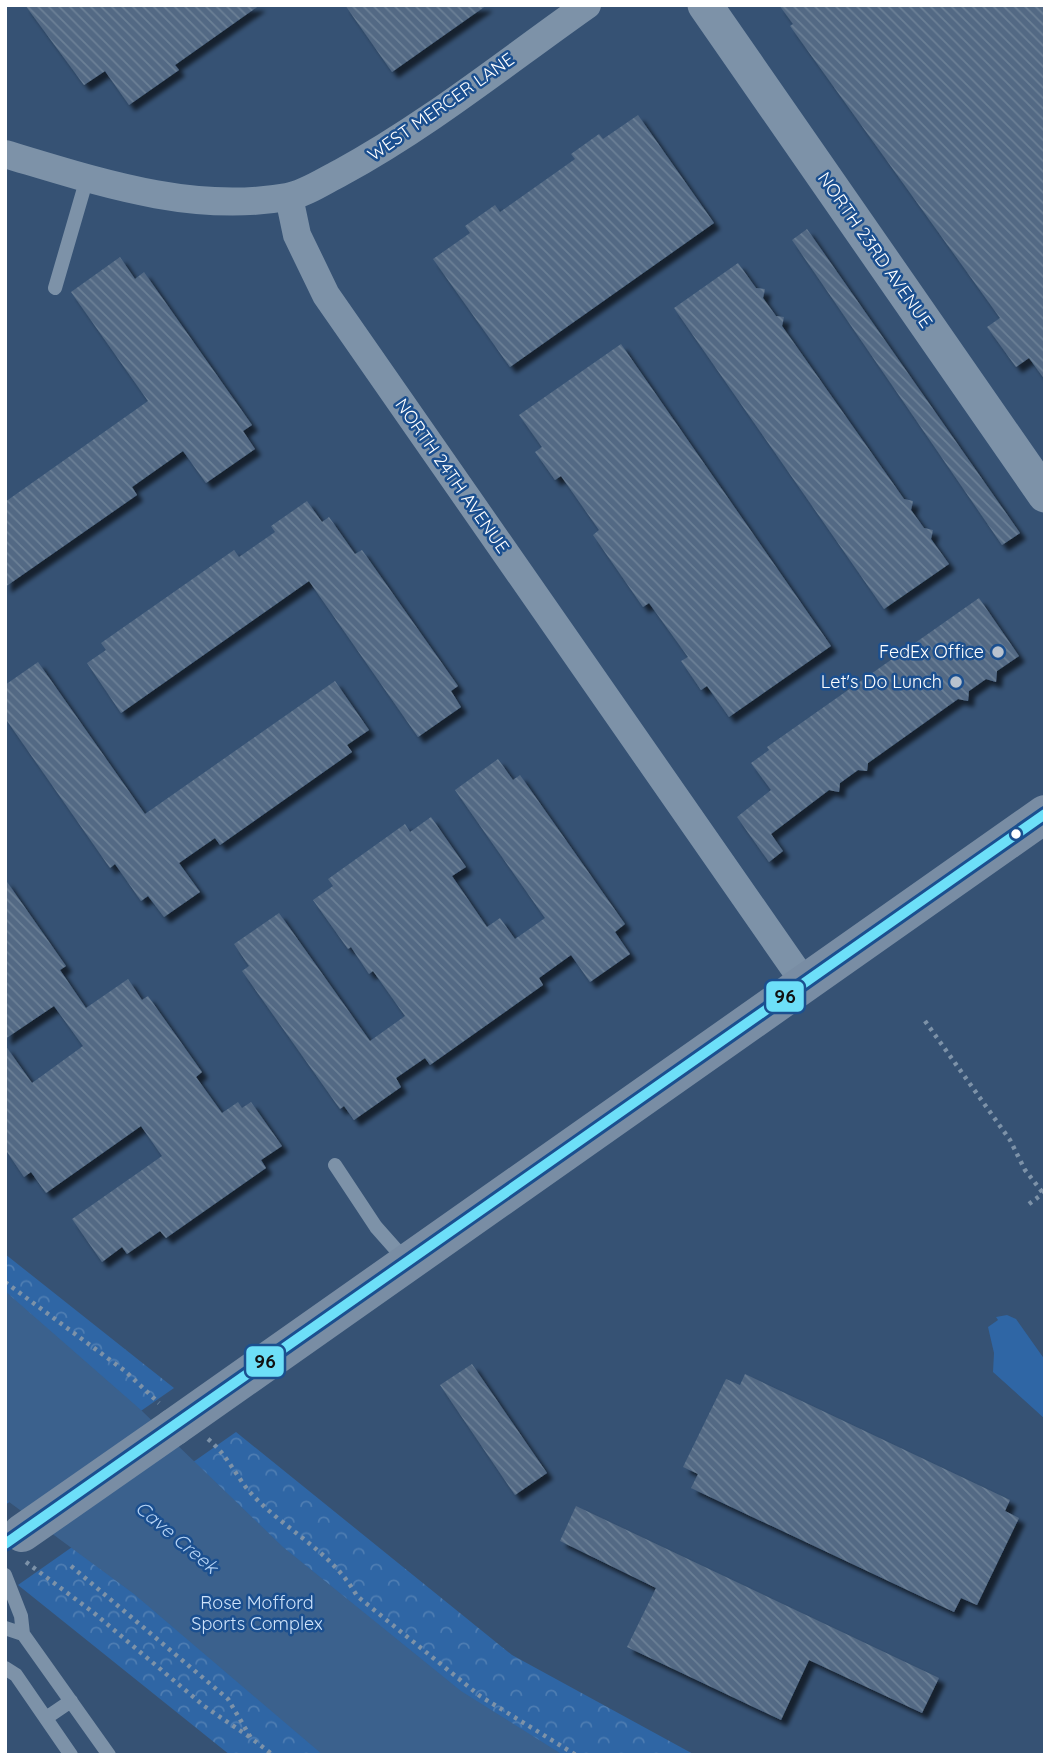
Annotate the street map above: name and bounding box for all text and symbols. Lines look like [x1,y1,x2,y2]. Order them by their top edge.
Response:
street label: WEST MERCER LANE [363,47,519,166]
street label: NORTH 23RD AVENUE [813,167,938,332]
street label: NORTH 24TH AVENUE [390,394,515,558]
place label: FedEx Office [879,640,984,663]
marker: FedEx Office [990,644,1006,660]
place label: Let's Do Lunch [821,670,942,693]
marker: Let's Do Lunch [948,674,964,690]
unlabelled marker [1009,827,1023,841]
line badge: 96 [765,980,805,1013]
text: 96 [774,984,796,1008]
line badge: 96 [245,1345,285,1378]
text: 96 [254,1349,276,1373]
water label: Cave Creek [131,1496,225,1580]
park label: Rose Mofford Sports Complex [191,1591,323,1635]

